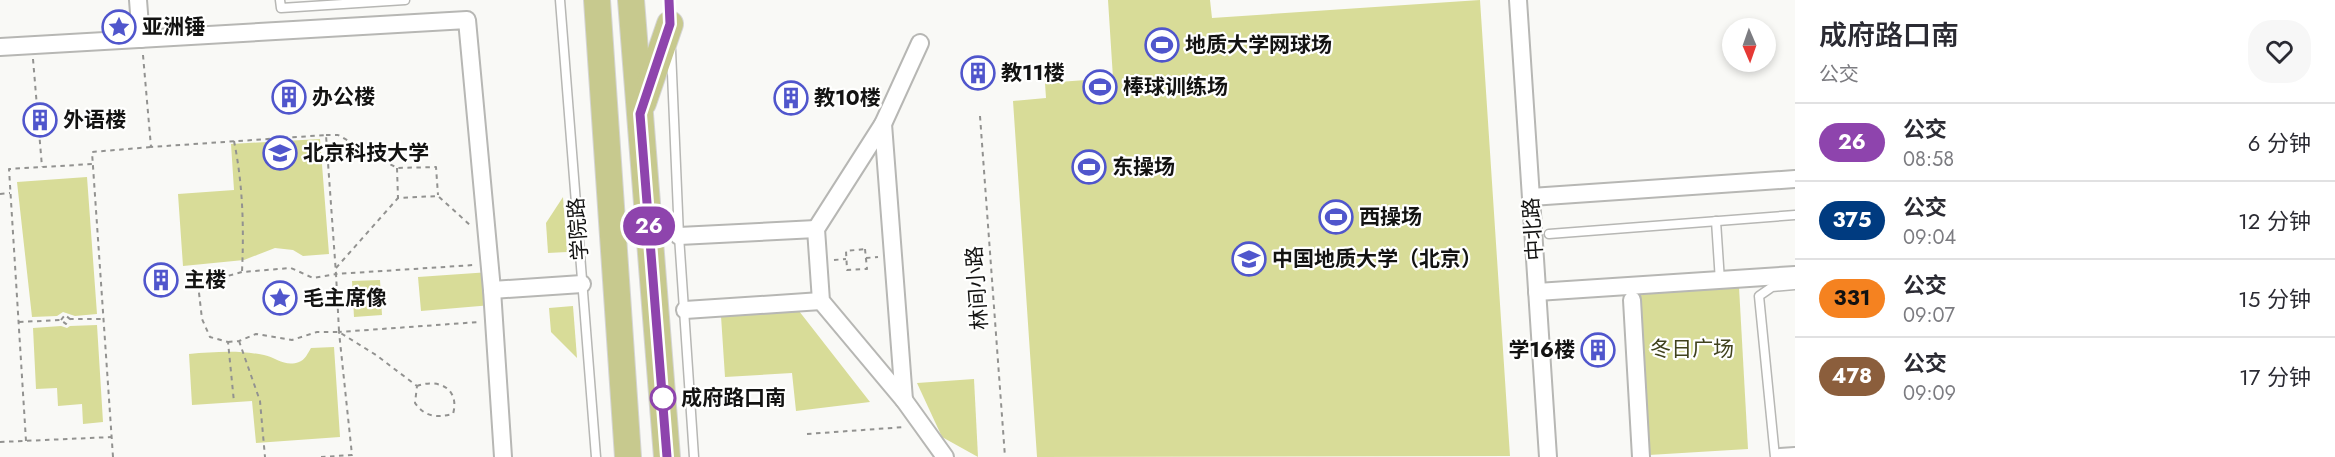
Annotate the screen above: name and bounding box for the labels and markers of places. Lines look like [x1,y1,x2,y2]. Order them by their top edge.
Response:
place icon: 亚洲锤 [101,9,137,45]
place label: 亚洲锤 [142,12,205,42]
sports icon: 地质大学网球场 [1144,27,1180,63]
place label: 地质大学网球场 [1185,30,1332,60]
building icon: 教11楼 [960,55,996,91]
place label: 教11楼 [1001,58,1064,88]
sports icon: 棒球训练场 [1082,69,1118,105]
place label: 棒球训练场 [1123,72,1228,102]
building icon: 办公楼 [271,79,307,115]
building icon: 教10楼 [773,80,809,116]
place label: 办公楼 [312,82,375,112]
place label: 教10楼 [814,83,881,113]
building icon: 外语楼 [22,102,58,138]
place label: 外语楼 [63,105,126,135]
school or university icon: 北京科技大学 [262,135,298,171]
place label: 北京科技大学 [303,138,429,168]
sports icon: 东操场 [1071,149,1107,185]
place label: 东操场 [1112,152,1175,182]
sports icon: 西操场 [1318,199,1354,235]
place label: 西操场 [1359,202,1422,232]
school or university icon: 中国地质大学（北京） [1231,241,1267,277]
place label: 中国地质大学（北京） [1272,244,1482,274]
building icon: 主楼 [143,262,179,298]
place label: 主楼 [184,265,226,295]
place icon: 毛主席像 [262,280,298,316]
place label: 毛主席像 [303,283,387,313]
building icon: 学16楼 [1580,332,1616,368]
place label: 学16楼 [1508,335,1575,365]
place label: 成府路口南 [681,383,786,413]
marker: 成府路口南 [650,385,676,411]

